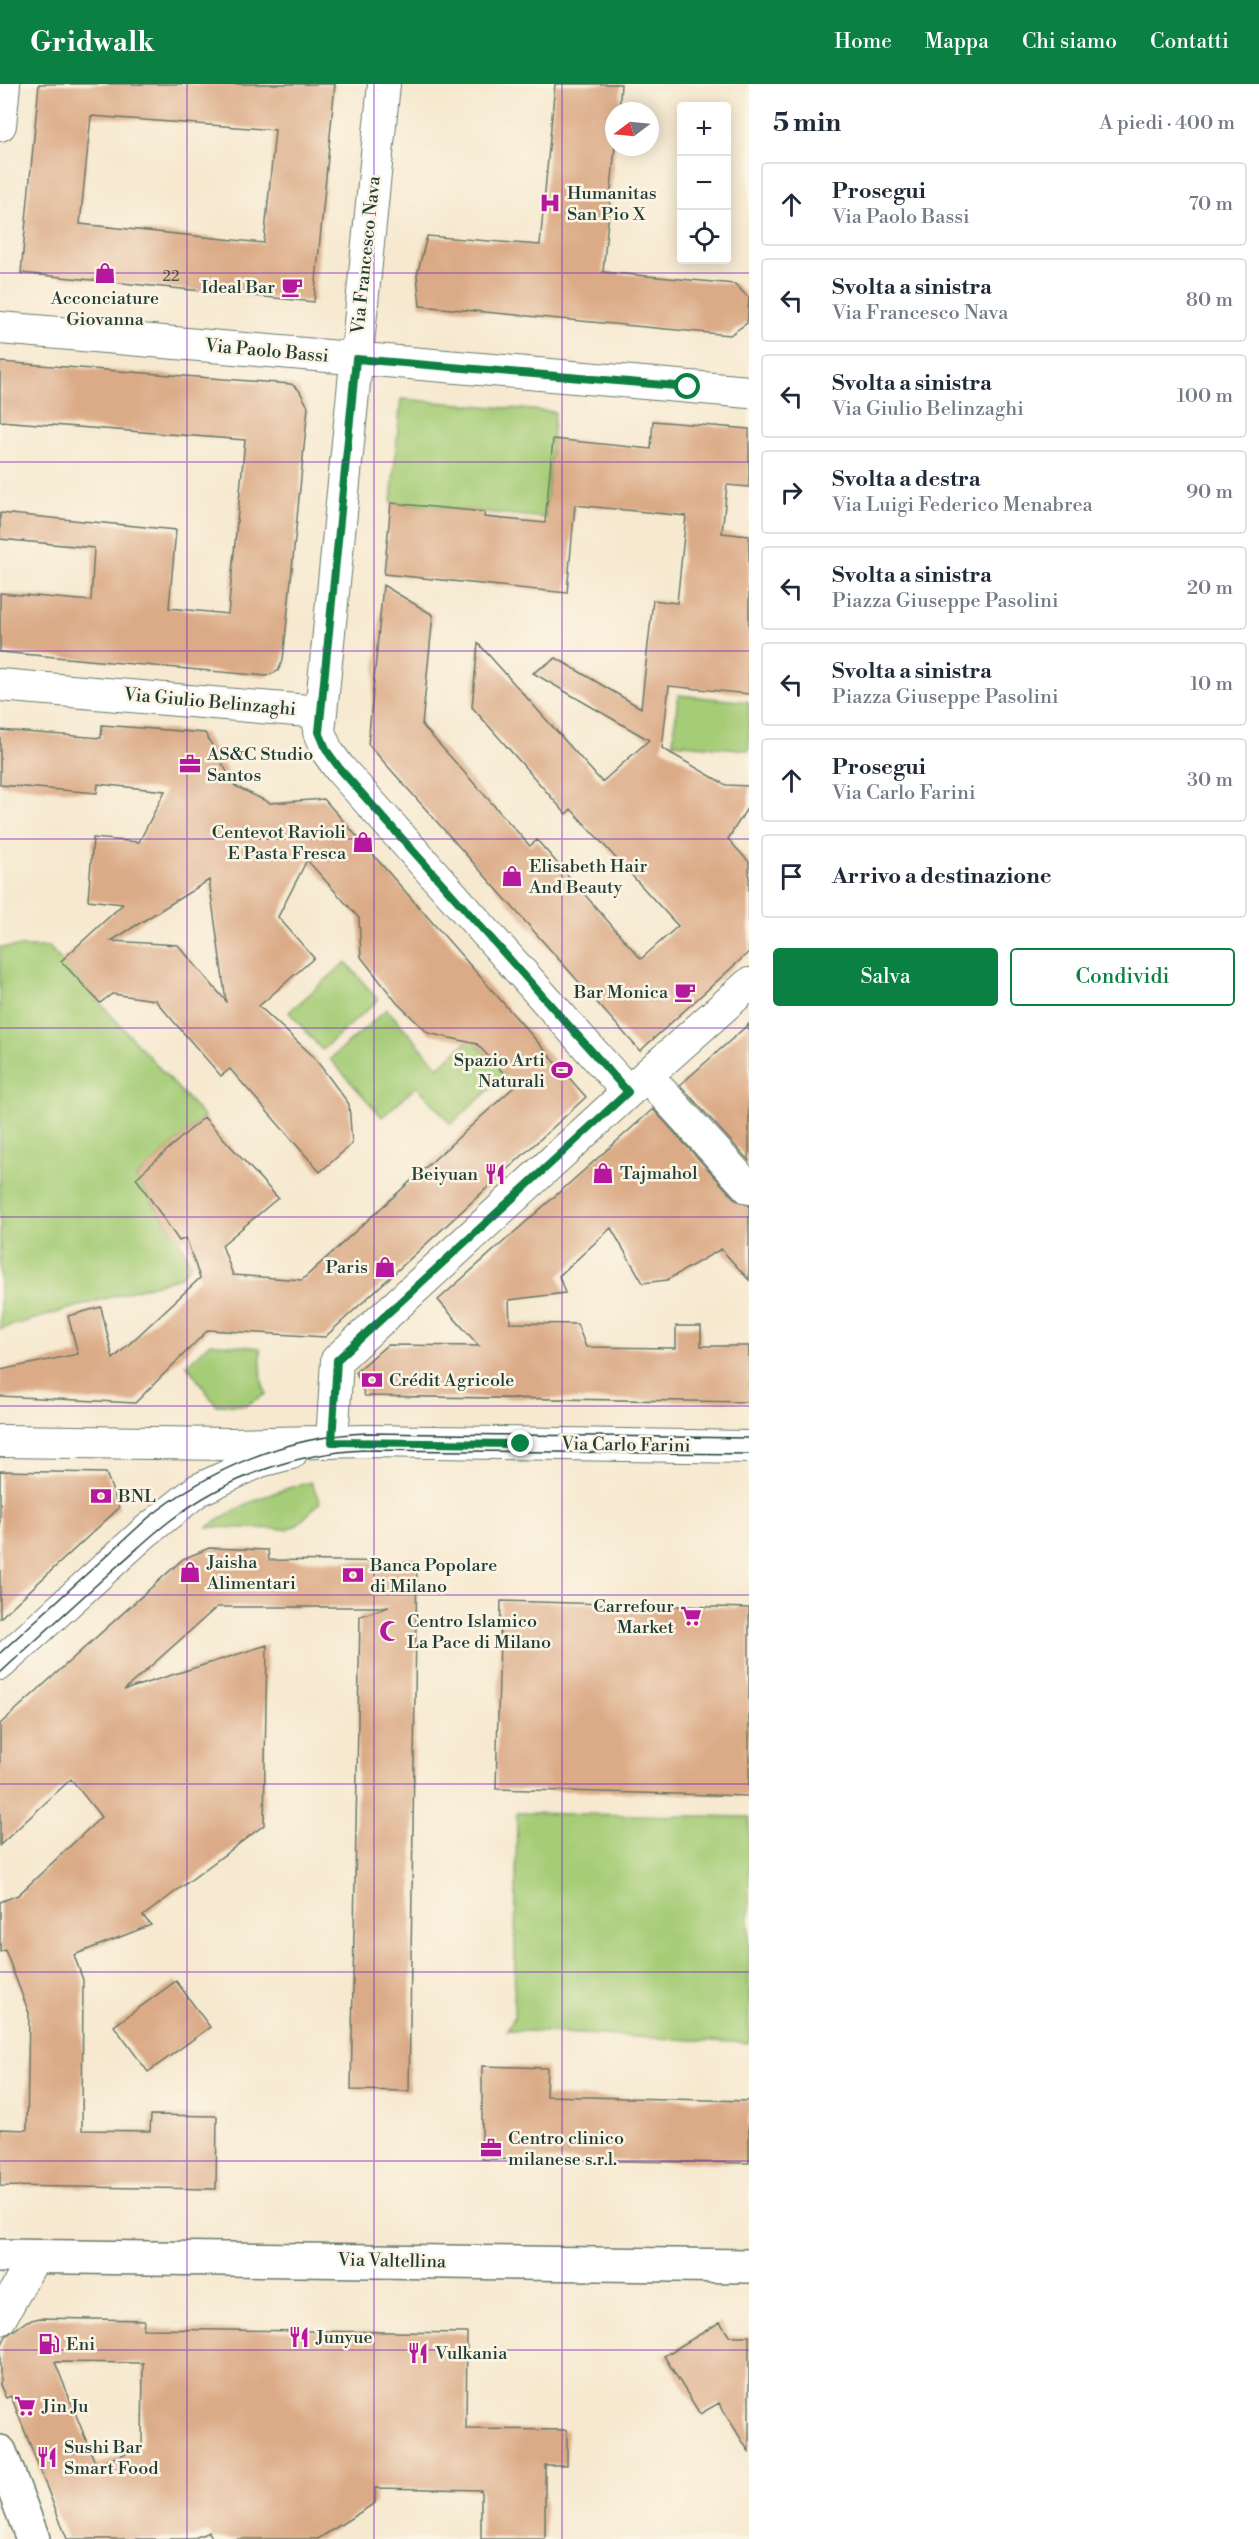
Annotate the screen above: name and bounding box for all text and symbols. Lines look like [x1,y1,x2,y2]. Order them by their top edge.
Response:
text: Gridwalk [30,25,154,60]
text: Home [834,29,892,55]
text: Mappa [925,29,989,55]
text: Chi siamo [1022,29,1117,55]
text: Contatti [1150,29,1229,55]
north arrow [605,102,659,156]
map controls [677,102,731,264]
button: + [677,102,731,156]
text: 5 min [773,107,841,139]
text: A piedi · 400 m [1099,111,1235,136]
button: − [677,156,731,210]
street label: Via Francesco Nava [346,174,386,336]
text: Prosegui [832,178,926,205]
place label: Humanitas San Pio X [567,182,657,226]
icon: ahead [775,188,808,221]
hospital icon: Humanitas San Pio X [538,191,562,215]
text: 70 m [1189,192,1233,217]
text: Via Paolo Bassi [832,205,970,230]
button: locate [677,210,731,264]
shop icon: Acconciature Giovanna [93,261,117,285]
house number: 22 [162,267,180,286]
text: Svolta a sinistra [832,274,992,301]
cafe icon: Ideal Bar [280,275,304,299]
place label: Ideal Bar [201,276,275,299]
icon: left [775,284,808,317]
place label: Acconciature Giovanna [50,287,159,331]
text: 80 m [1186,288,1233,313]
text: Via Francesco Nava [832,301,1008,326]
street label: Via Paolo Bassi [203,334,330,368]
text: Svolta a sinistra [832,370,992,397]
route start [674,373,700,399]
icon: left [775,380,808,413]
text: 100 m [1177,384,1233,409]
text: Via Giulio Belinzaghi [832,397,1024,422]
text: Svolta a destra [832,466,981,493]
icon: right [775,476,808,509]
text: 90 m [1186,480,1233,505]
text: Via Luigi Federico Menabrea [832,493,1093,518]
text: Svolta a sinistra [832,562,992,589]
icon: left [775,572,808,605]
text: 20 m [1187,576,1233,601]
text: Piazza Giuseppe Pasolini [832,589,1059,614]
text: Svolta a sinistra [832,658,992,685]
icon: left [775,668,808,701]
text: 10 m [1190,672,1233,697]
street label: Via Giulio Belinzaghi [122,683,297,721]
text: Piazza Giuseppe Pasolini [832,685,1059,710]
place label: AS&C Studio Santos [206,743,313,787]
office icon: AS&C Studio Santos [178,752,202,776]
text: Prosegui [832,754,926,781]
icon: ahead [775,764,808,797]
text: 30 m [1187,768,1233,793]
text: Via Carlo Farini [832,781,976,806]
place label: Centevot Ravioli E Pasta Fresca [212,821,347,865]
shop icon: Centevot Ravioli E Pasta Fresca [351,830,375,854]
place label: Elisabeth Hair And Beauty [528,855,648,899]
icon: arrive [775,860,808,893]
text: Arrivo a destinazione [832,863,1052,890]
shop icon: Elisabeth Hair And Beauty [500,864,524,888]
button: Salva [773,948,998,1006]
button: Condividi [1010,948,1235,1006]
cafe icon: Bar Monica [673,980,697,1004]
place label: Bar Monica [573,981,669,1004]
place label: Spazio Arti Naturali [454,1049,545,1093]
sports icon: Spazio Arti Naturali [550,1058,574,1082]
shop icon: Tajmahol [591,1161,615,1185]
restaurant icon: Beiyuan [483,1162,507,1186]
place label: Tajmahol [620,1162,698,1185]
place label: Beiyuan [410,1163,478,1186]
shop icon: Paris [373,1255,397,1279]
place label: Paris [326,1256,368,1279]
bank icon: Crédit Agricole [360,1368,384,1392]
place label: Crédit Agricole [389,1369,514,1392]
route end [507,1430,533,1456]
street label: Via Carlo Farini [560,1432,691,1458]
bank icon: BNL [89,1484,113,1508]
place label: BNL [117,1485,156,1508]
place label: Jaisha Alimentari [206,1551,296,1595]
place label: Banca Popolare di Milano [369,1554,497,1598]
shop icon: Jaisha Alimentari [178,1560,202,1584]
bank icon: Banca Popolare di Milano [341,1563,365,1587]
place label: Carrefour Market [593,1595,675,1639]
supermarket icon: Carrefour Market [679,1604,703,1628]
place label: Centro Islamico La Pace di Milano [407,1610,551,1654]
mosque icon: Centro Islamico La Pace di Milano [378,1619,402,1643]
place label: Centro clinico milanese s.r.l. [508,2127,624,2171]
office icon: Centro clinico milanese s.r.l. [479,2136,503,2160]
street label: Via Valtellina [337,2249,447,2273]
restaurant icon: Junyue [287,2325,311,2349]
place label: Junyue [315,2326,373,2349]
fuel station icon: Eni [37,2332,61,2356]
place label: Eni [66,2333,95,2356]
restaurant icon: Vulkania [406,2341,430,2365]
place label: Vulkania [434,2342,508,2365]
supermarket icon: Jin Ju [13,2394,37,2418]
place label: Jin Ju [41,2395,89,2418]
place label: Sushi Bar Smart Food [64,2436,159,2480]
restaurant icon: Sushi Bar Smart Food [35,2445,59,2469]

